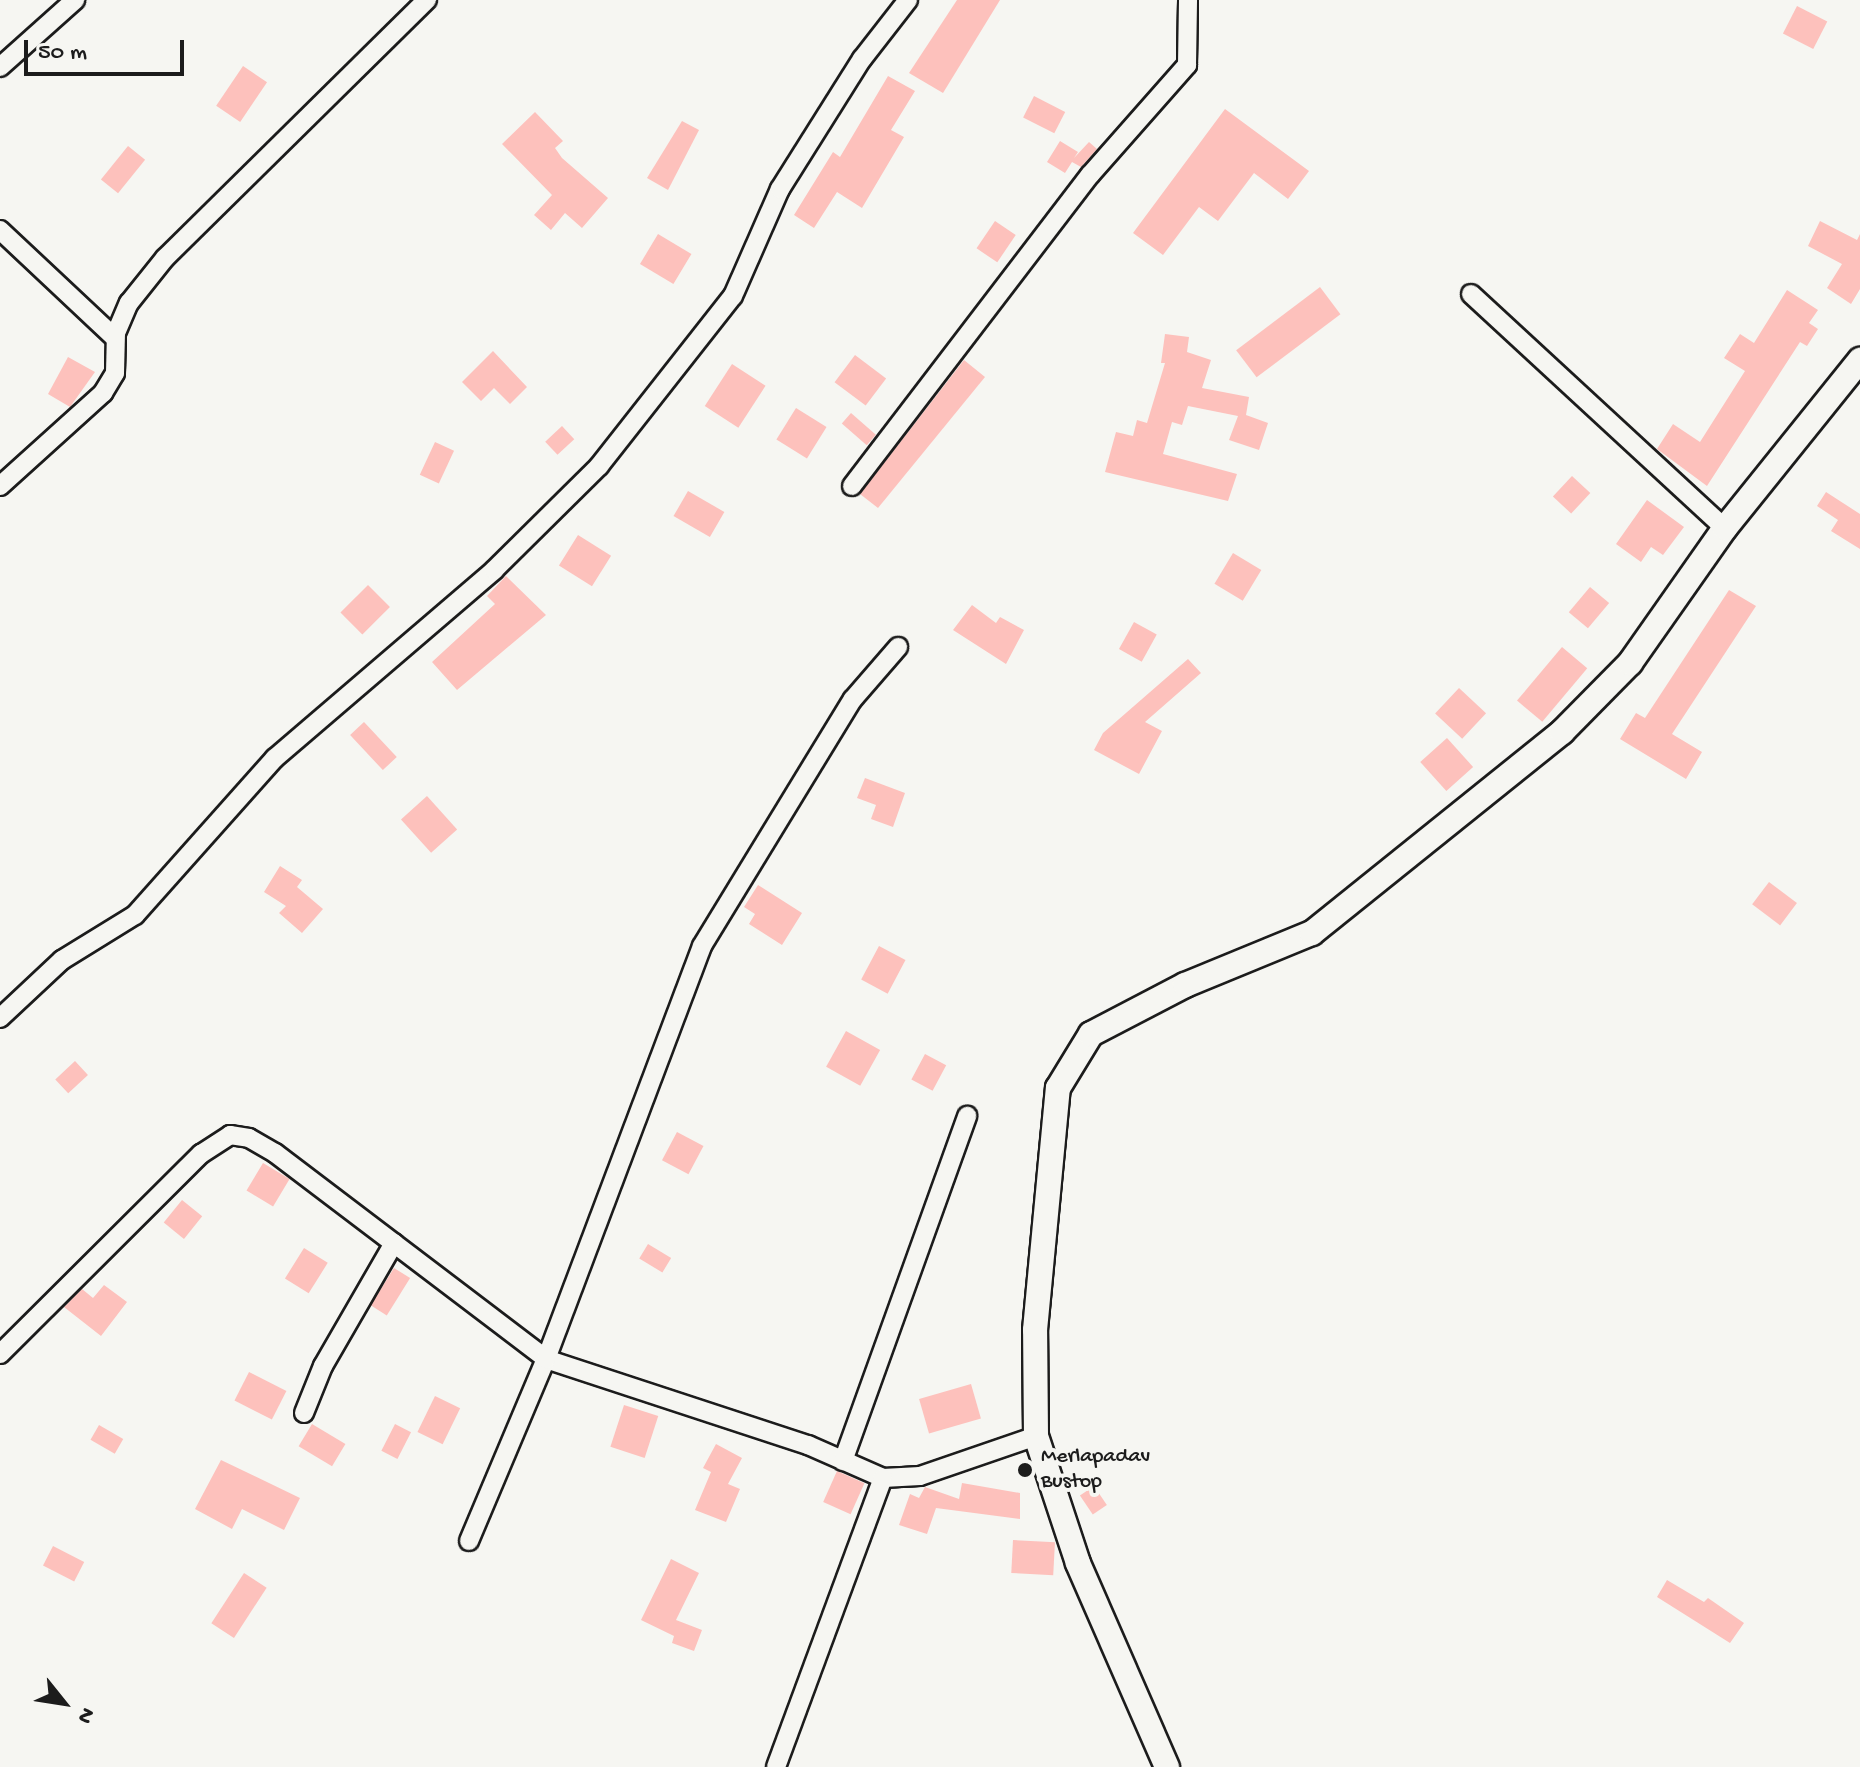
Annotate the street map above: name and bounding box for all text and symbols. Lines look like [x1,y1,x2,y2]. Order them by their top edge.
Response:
scale bar [28,24,188,74]
text: 50 m [38,39,87,68]
place label: Merlapadav Bustop [1041,1444,1150,1496]
marker: Merlapadav Bustop [1016,1461,1034,1479]
north arrow [24,1663,104,1743]
text: N [70,1702,100,1728]

